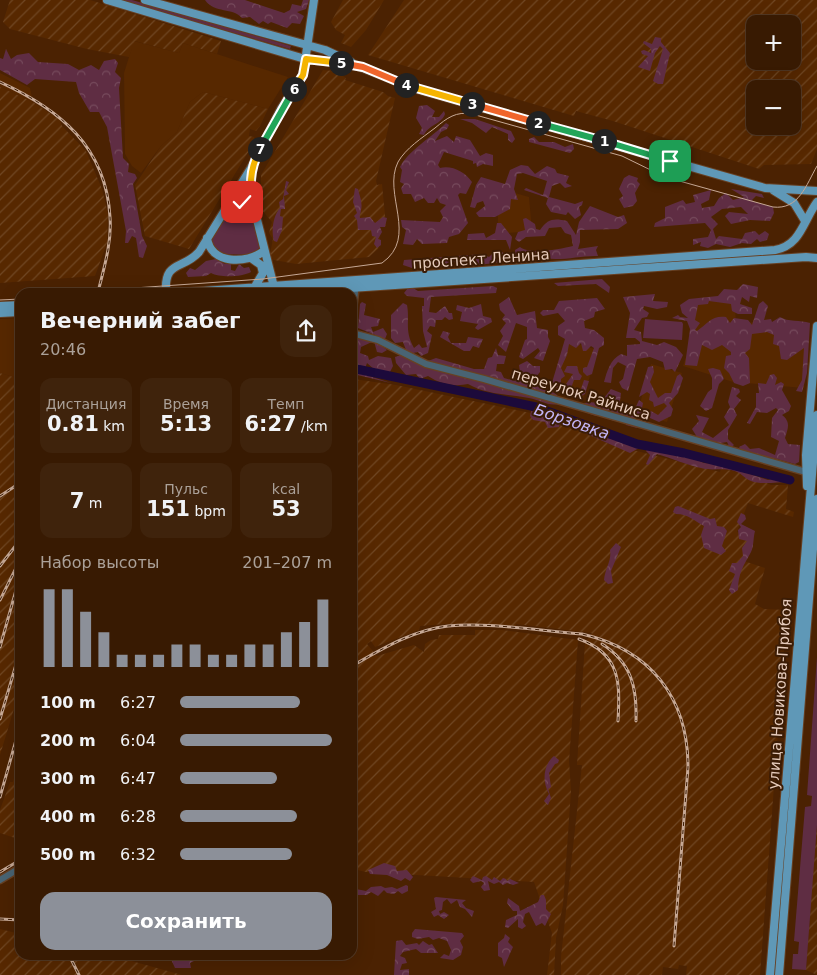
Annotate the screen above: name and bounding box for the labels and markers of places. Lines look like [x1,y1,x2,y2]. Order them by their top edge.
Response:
pin: 5 [328,50,354,76]
pin: 4 [394,72,418,98]
pin: 6 [282,76,306,102]
pin: 3 [460,92,484,116]
pin: 2 [526,110,550,136]
pin: 1 [592,128,616,154]
pin: 7 [248,136,272,162]
pin [649,140,691,182]
pin [221,181,263,223]

